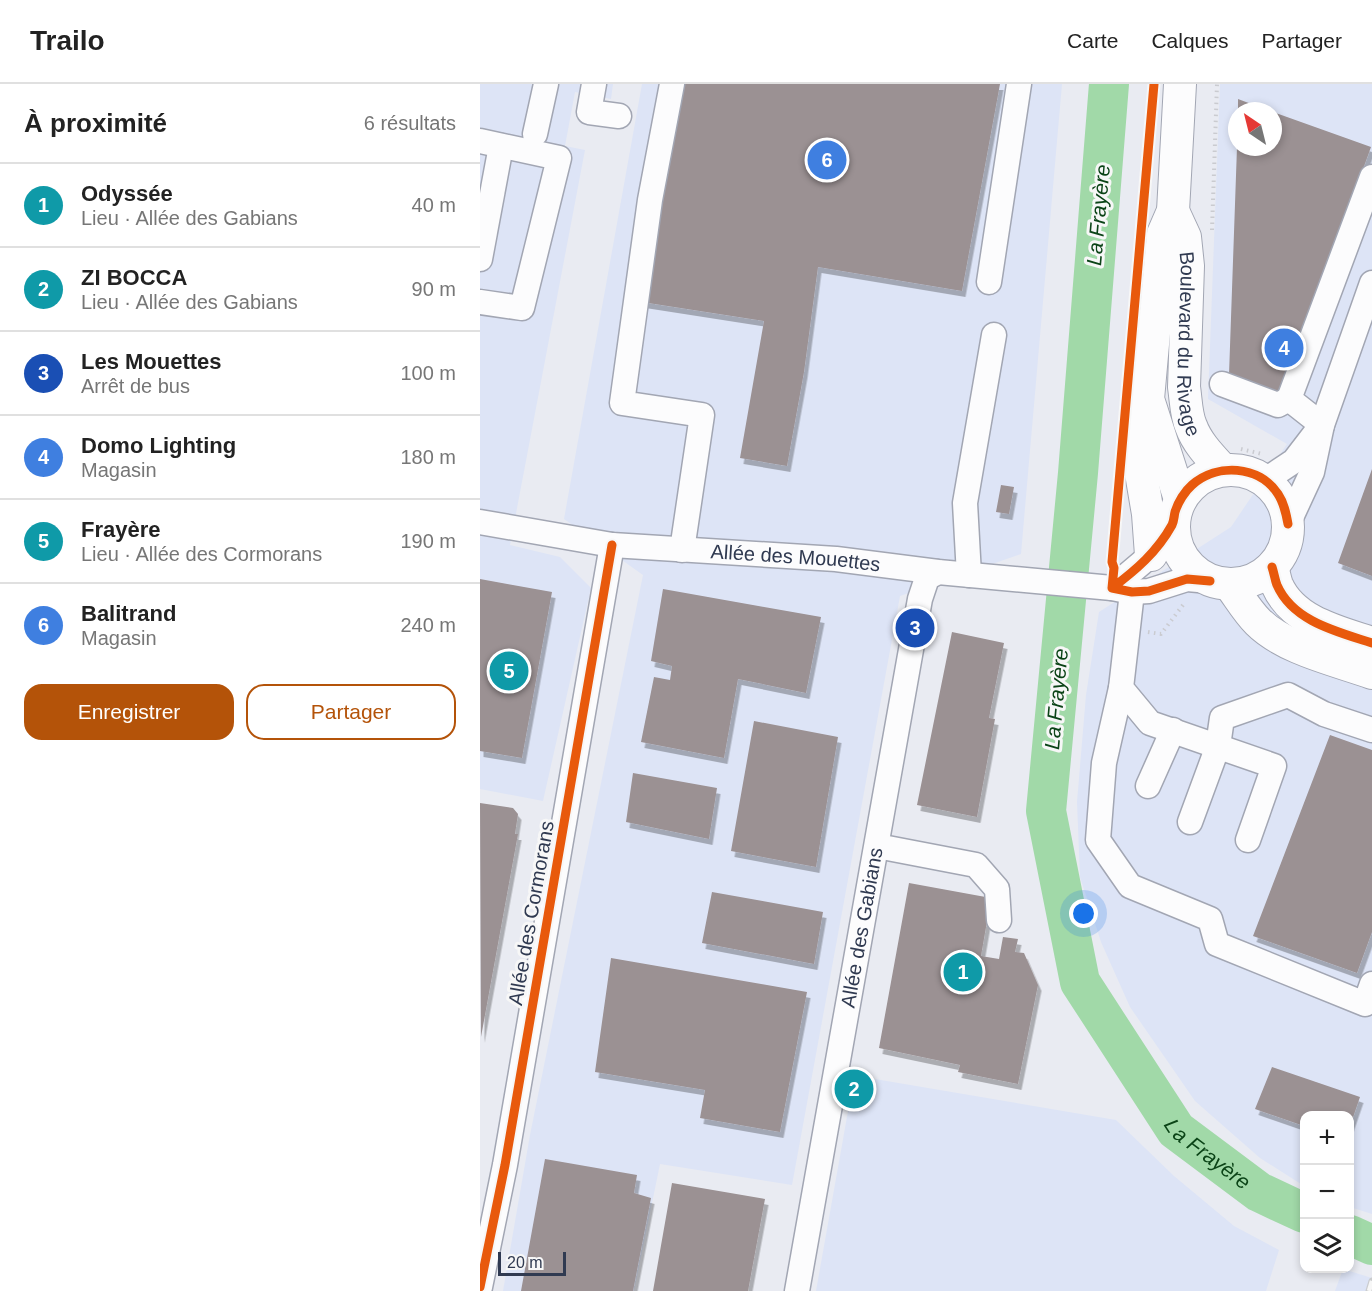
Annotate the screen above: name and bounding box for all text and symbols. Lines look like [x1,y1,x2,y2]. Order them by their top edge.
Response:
text: Trailo [30,25,105,56]
text: Carte [1067,29,1118,52]
text: Calques [1151,29,1228,52]
text: Partager [1261,29,1342,52]
north arrow [1228,102,1282,156]
text: À proximité [24,108,167,138]
text: 6 résultats [364,112,456,134]
pin: 6 [808,138,846,182]
water label: La Frayère [1082,163,1114,267]
text: Odyssée [81,181,173,206]
text: 1 [38,194,49,216]
text: 40 m [412,194,456,216]
text: Lieu · Allée des Gabians [81,207,298,229]
street label: Boulevard du Rivage [1173,250,1205,440]
text: ZI BOCCA [81,265,187,290]
text: 2 [38,278,49,300]
text: 90 m [412,278,456,300]
text: Lieu · Allée des Gabians [81,291,298,313]
pin: 4 [1264,326,1304,370]
text: Les Mouettes [81,349,222,374]
text: 3 [38,362,49,384]
text: 100 m [400,362,456,384]
text: Arrêt de bus [81,375,190,397]
text: Domo Lighting [81,433,236,458]
text: 4 [38,446,49,468]
text: 180 m [400,446,456,468]
text: Magasin [81,459,157,481]
text: Frayère [81,517,161,542]
text: 5 [38,530,49,552]
text: 190 m [400,530,456,552]
street label: Allée des Mouettes [710,540,882,576]
text: Lieu · Allée des Cormorans [81,543,322,565]
text: Balitrand [81,601,176,626]
pin: 3 [896,606,934,650]
text: 6 [38,614,49,636]
text: 240 m [400,614,456,636]
text: Magasin [81,627,157,649]
water label: La Frayère [1040,647,1072,751]
pin: 5 [489,648,528,694]
button: Enregistrer [24,684,234,740]
button: Partager [246,684,456,740]
street label: Allée des Cormorans [504,819,558,1007]
street label: Allée des Gabians [837,846,887,1010]
your location [1069,899,1098,928]
pin: 1 [944,950,982,994]
pin: 2 [834,1066,874,1112]
map controls [1300,1111,1354,1273]
button: + [1300,1111,1354,1165]
water label: La Frayère [1160,1114,1255,1193]
button: − [1300,1165,1354,1219]
button: layers [1300,1219,1354,1273]
scale bar [498,1249,566,1276]
text: 20 m [507,1254,543,1271]

